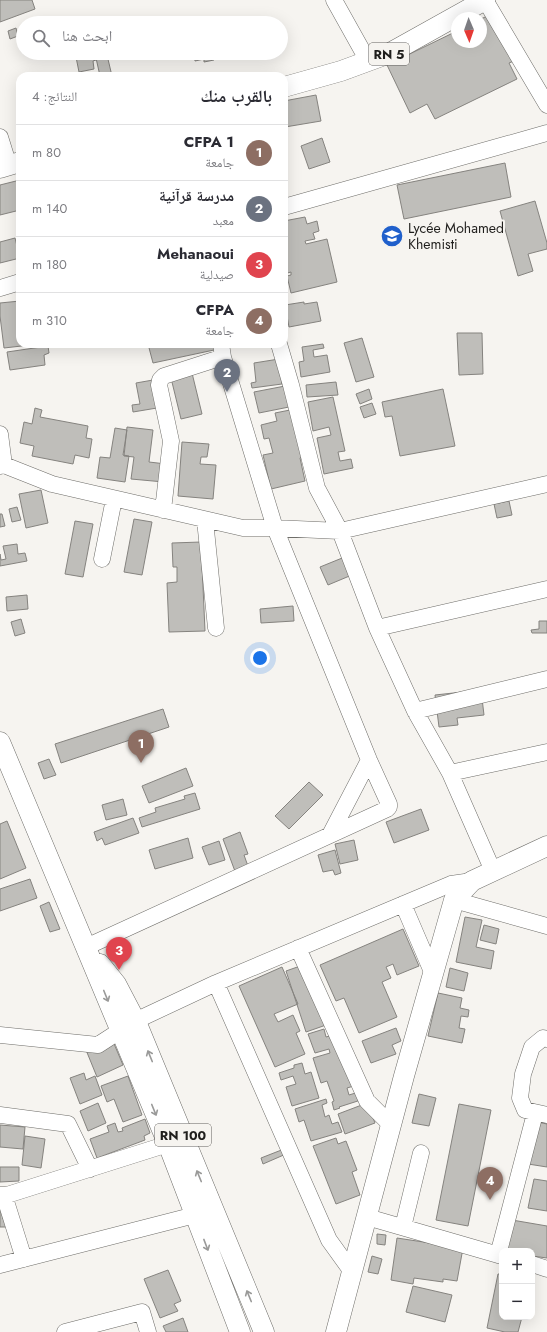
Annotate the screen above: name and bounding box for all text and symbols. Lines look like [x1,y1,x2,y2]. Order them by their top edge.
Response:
north arrow [451,12,487,48]
search box [16,16,288,60]
text: ابحث هنا [62,25,112,47]
icon: search [30,27,52,49]
road number: RN 5 [369,43,409,65]
text: بالقرب منك [201,84,272,108]
text: النتائج: 4 [32,87,77,106]
text: CFPA 1 [184,131,234,153]
text: 80 m [32,143,61,162]
text: 1 [256,143,262,162]
text: جامعة [205,153,234,172]
text: مدرسة قرآنية [159,185,234,207]
text: 140 m [32,199,67,218]
text: 2 [255,199,263,218]
text: معبد [213,211,234,230]
place label: Lycée Mohamed Khemisti [408,218,504,254]
school or university icon: Lycée Mohamed Khemisti [379,223,405,249]
text: Mehanaoui [157,243,234,265]
text: 180 m [32,255,67,274]
text: 3 [255,255,263,274]
text: صيدلية [200,265,234,284]
text: CFPA [196,299,234,321]
text: 310 m [32,311,67,330]
text: 4 [254,311,264,330]
text: جامعة [205,321,234,340]
pin: 2 [214,359,240,392]
your location [250,648,270,668]
pin: 1 [128,730,154,763]
pin: 3 [106,937,132,970]
one-way arrow [103,989,111,1001]
one-way arrow [146,1050,153,1062]
one-way arrow [151,1104,158,1116]
road number: RN 100 [155,1124,211,1146]
pin: 4 [477,1167,503,1200]
one-way arrow [195,1170,203,1182]
one-way arrow [203,1238,211,1250]
map controls [499,1248,535,1320]
button: + [499,1248,535,1284]
button: − [499,1284,535,1320]
one-way arrow [245,1290,252,1302]

